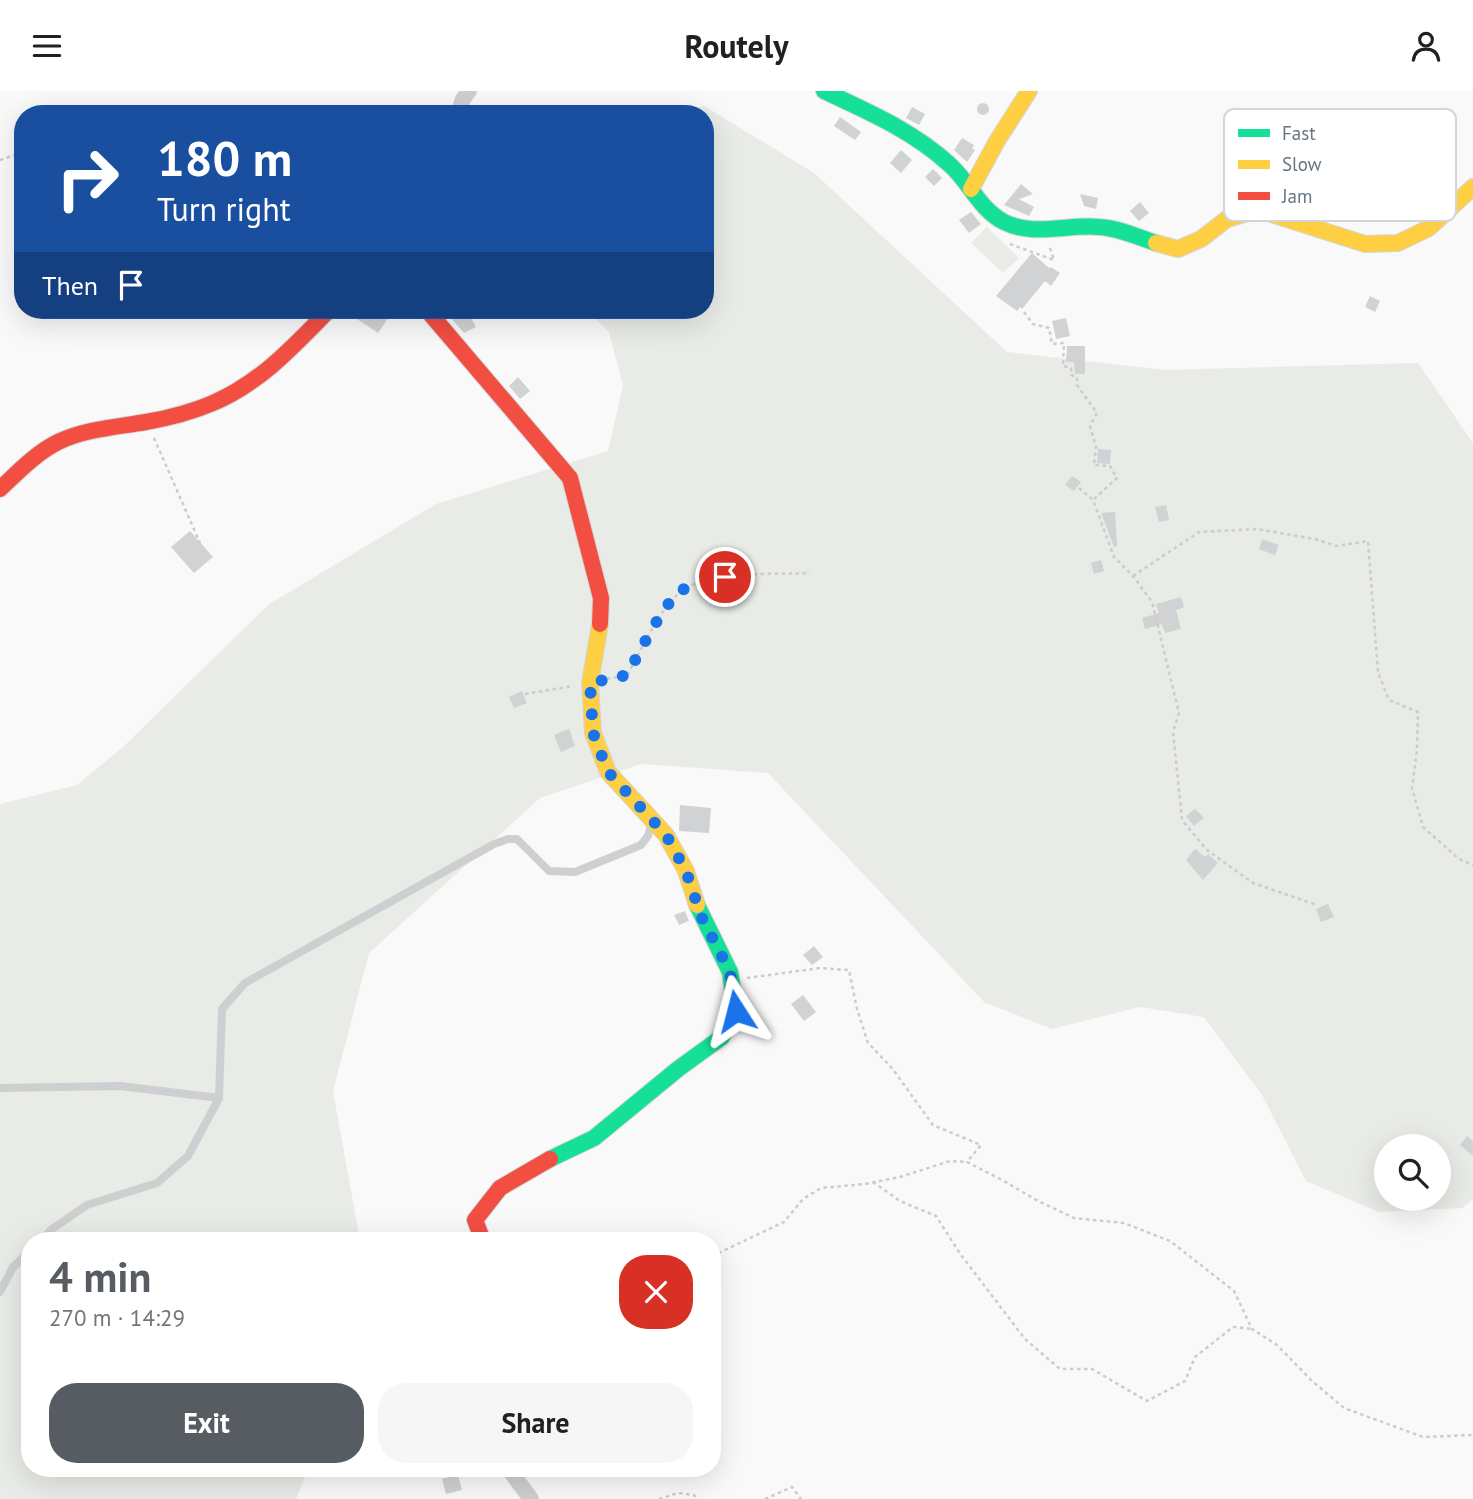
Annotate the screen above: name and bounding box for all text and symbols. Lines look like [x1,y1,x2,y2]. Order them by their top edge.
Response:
text: Routely [684,25,789,67]
icon: menu [28,27,66,65]
icon: person [1407,27,1445,65]
legend [1224,109,1456,221]
text: Fast [1282,121,1316,145]
text: 180 m [157,126,292,190]
icon: right [42,133,133,224]
text: Slow [1282,152,1322,176]
text: Jam [1281,184,1312,208]
text: Turn right [157,188,291,230]
icon: arrive [112,266,150,304]
text: Then [42,269,98,302]
pin [695,547,755,607]
icon: arrive [706,558,744,596]
position arrow [699,974,773,1048]
map controls [1374,1134,1451,1211]
button: search [1374,1134,1451,1211]
text: 4 min [49,1249,151,1304]
button: close [619,1255,693,1329]
text: 270 m · 14:29 [49,1303,185,1332]
button: Exit [49,1383,364,1463]
button: Share [378,1383,693,1463]

